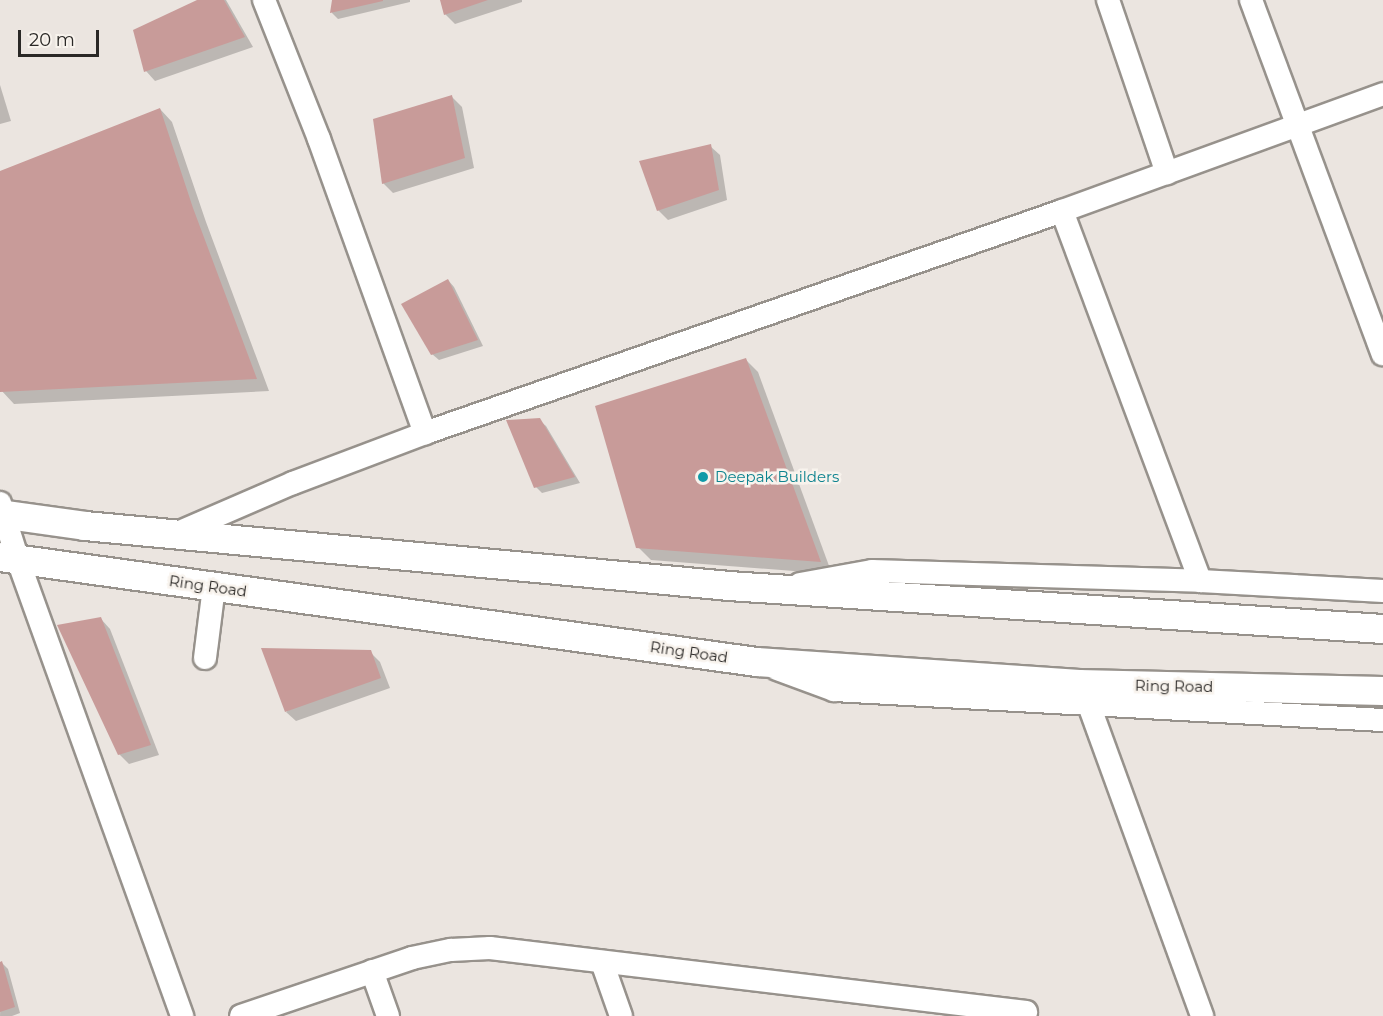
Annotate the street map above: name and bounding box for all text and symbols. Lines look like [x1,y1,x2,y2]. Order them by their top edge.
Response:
scale bar [21,18,102,56]
text: 20 m [29,29,75,51]
place label: Deepak Builders [715,468,839,486]
marker: Deepak Builders [696,470,710,484]
street label: Ring Road [168,572,248,600]
street label: Ring Road [649,638,729,666]
street label: Ring Road [1135,676,1213,696]

